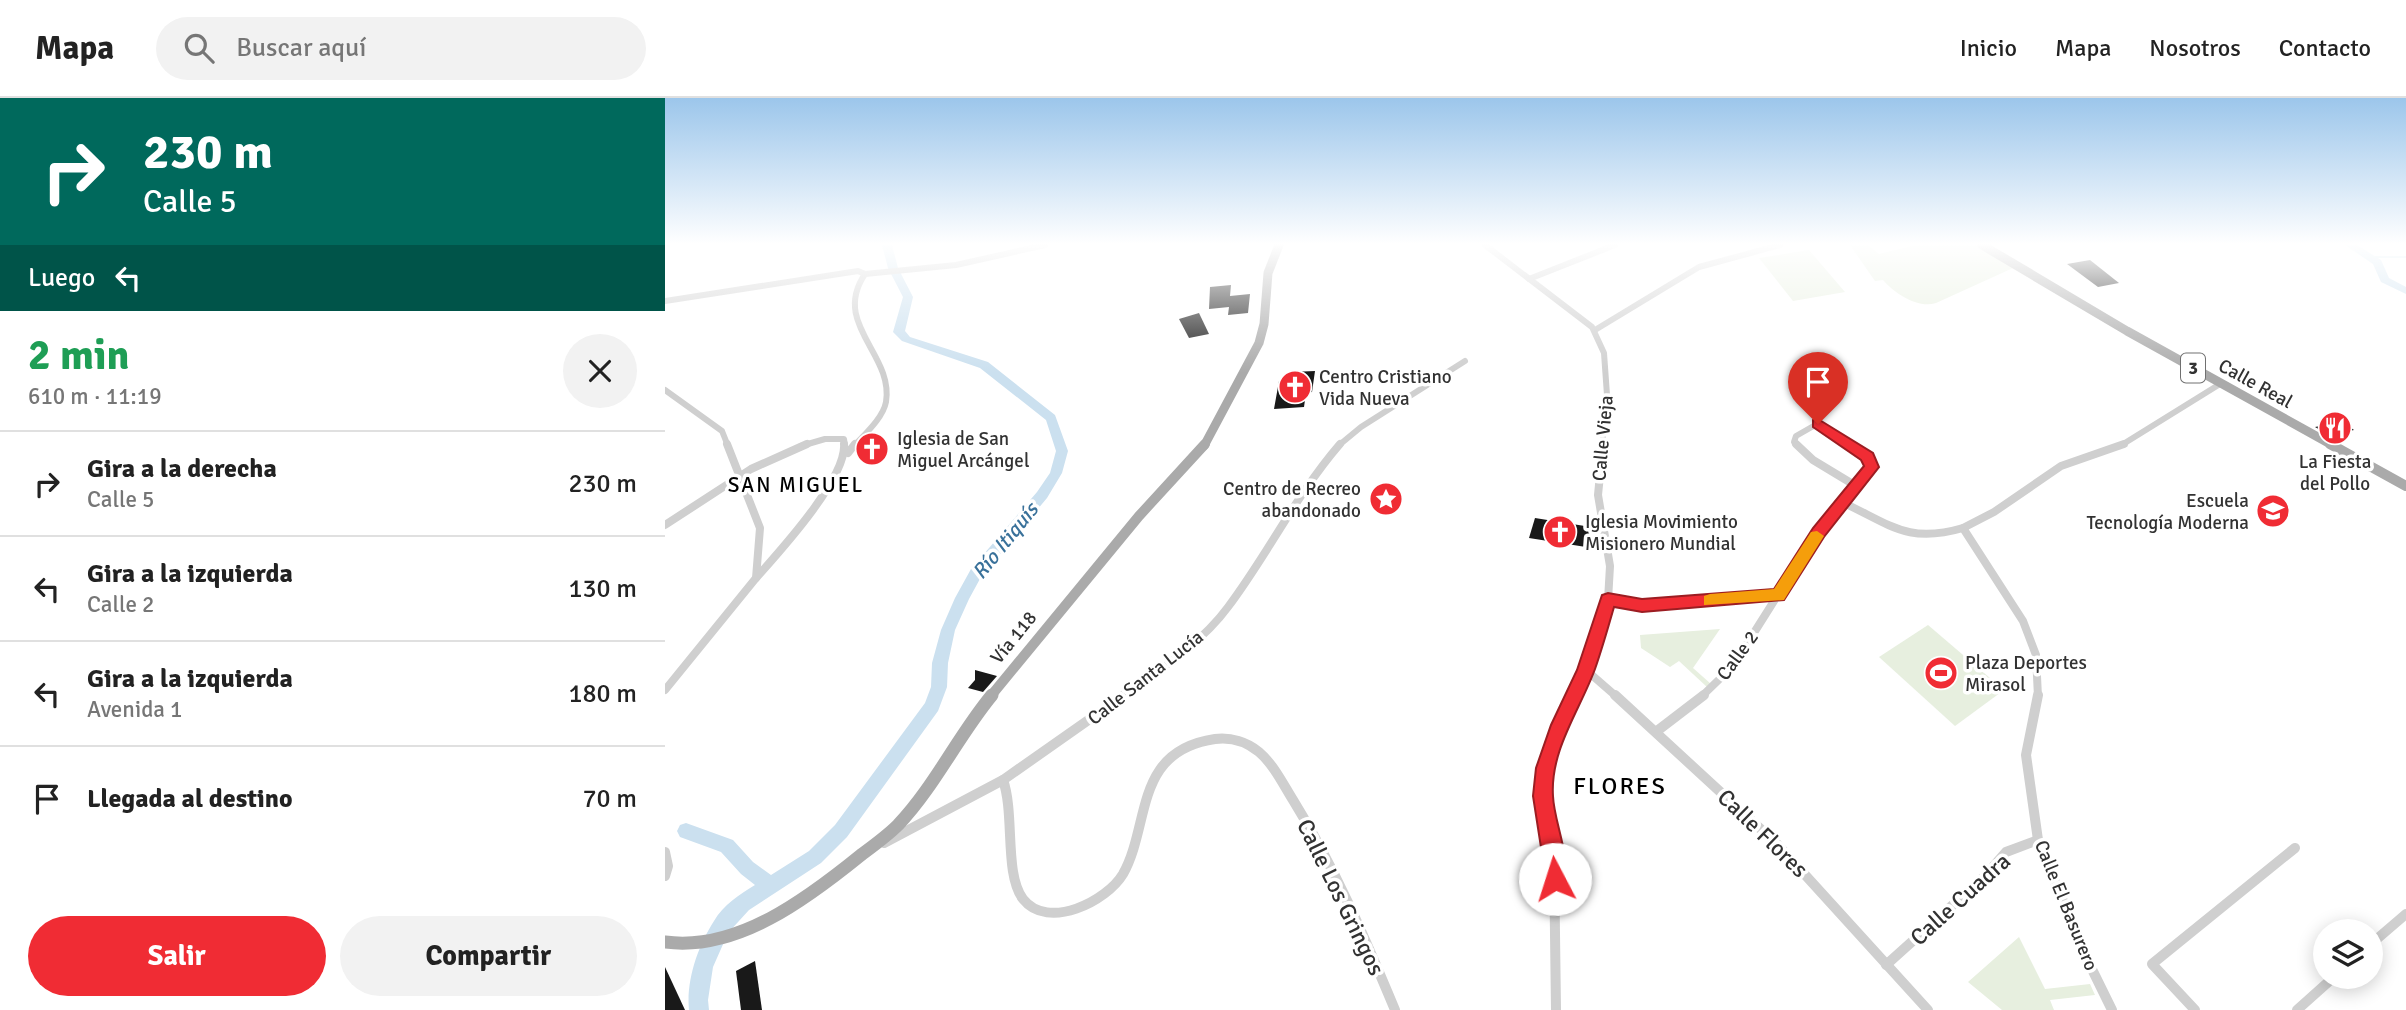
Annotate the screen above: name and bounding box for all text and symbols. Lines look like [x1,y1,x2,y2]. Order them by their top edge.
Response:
search box [156,17,646,80]
text: Mapa [35,28,114,69]
icon: search [180,29,218,67]
text: Buscar aquí [236,32,366,64]
text: Inicio [1960,33,2017,63]
text: Mapa [2055,33,2111,63]
text: Nosotros [2149,33,2241,63]
text: Contacto [2279,33,2371,63]
text: 230 m [143,122,273,182]
icon: right [28,126,119,217]
text: Calle 5 [143,182,237,221]
icon: left [109,259,147,297]
text: Luego [28,262,95,294]
text: 2 min [28,330,129,381]
button: close [563,334,637,408]
pin [1788,352,1848,424]
road number: 3 [2181,354,2205,382]
street label: Calle Real [2214,354,2297,414]
icon: arrive [1799,363,1837,401]
place label: Centro Cristiano Vida Nueva [1319,365,1452,411]
church icon: Centro Cristiano Vida Nueva [1276,368,1314,406]
text: 610 m · 11:19 [28,382,162,411]
street label: Calle Vieja [1587,394,1619,482]
restaurant icon: La Fiesta del Pollo [2316,409,2354,447]
place label: Iglesia de San Miguel Arcángel [897,427,1029,473]
church icon: Iglesia de San Miguel Arcángel [853,430,891,468]
place label: La Fiesta del Pollo [2299,450,2371,496]
text: Gira a la derecha [87,453,277,485]
icon: right [28,465,66,503]
text: 230 m [568,468,637,500]
district label: SAN MIGUEL [728,472,864,498]
place label: Centro de Recreo abandonado [1223,477,1361,523]
place icon: Centro de Recreo abandonado [1367,480,1405,518]
text: Calle 5 [87,485,154,514]
place label: Escuela Tecnología Moderna [2087,489,2249,535]
school or university icon: Escuela Tecnología Moderna [2254,492,2292,530]
water label: Río Itiquís [966,496,1045,584]
place label: Iglesia Movimiento Misionero Mundial [1585,510,1738,556]
church icon: Iglesia Movimiento Misionero Mundial [1541,513,1579,551]
text: Gira a la izquierda [87,558,293,590]
icon: left [28,570,66,608]
text: 130 m [568,573,637,605]
text: Calle 2 [87,590,154,619]
street label: Vía 118 [985,607,1042,669]
street label: Calle Santa Lucía [1083,625,1208,730]
street label: Calle 2 [1712,626,1764,685]
place label: Plaza Deportes Mirasol [1965,651,2087,697]
sports icon: Plaza Deportes Mirasol [1922,654,1960,692]
text: Gira a la izquierda [87,663,293,695]
icon: left [28,675,66,713]
text: 180 m [568,678,637,710]
text: Avenida 1 [87,695,182,724]
district label: FLORES [1573,771,1667,801]
icon: arrive [28,780,66,818]
text: Llegada al destino [87,783,293,815]
text: 70 m [582,783,637,815]
street label: Calle Flores [1711,783,1814,884]
street label: Calle Los Gringos [1290,814,1391,980]
street label: Calle El Basurero [2029,837,2103,974]
position arrow [1518,842,1592,916]
street label: Calle Cuadra [1904,847,2017,952]
button: Salir [28,916,326,996]
button: Compartir [340,916,637,996]
map controls [2313,919,2383,989]
button: layers [2313,919,2383,989]

